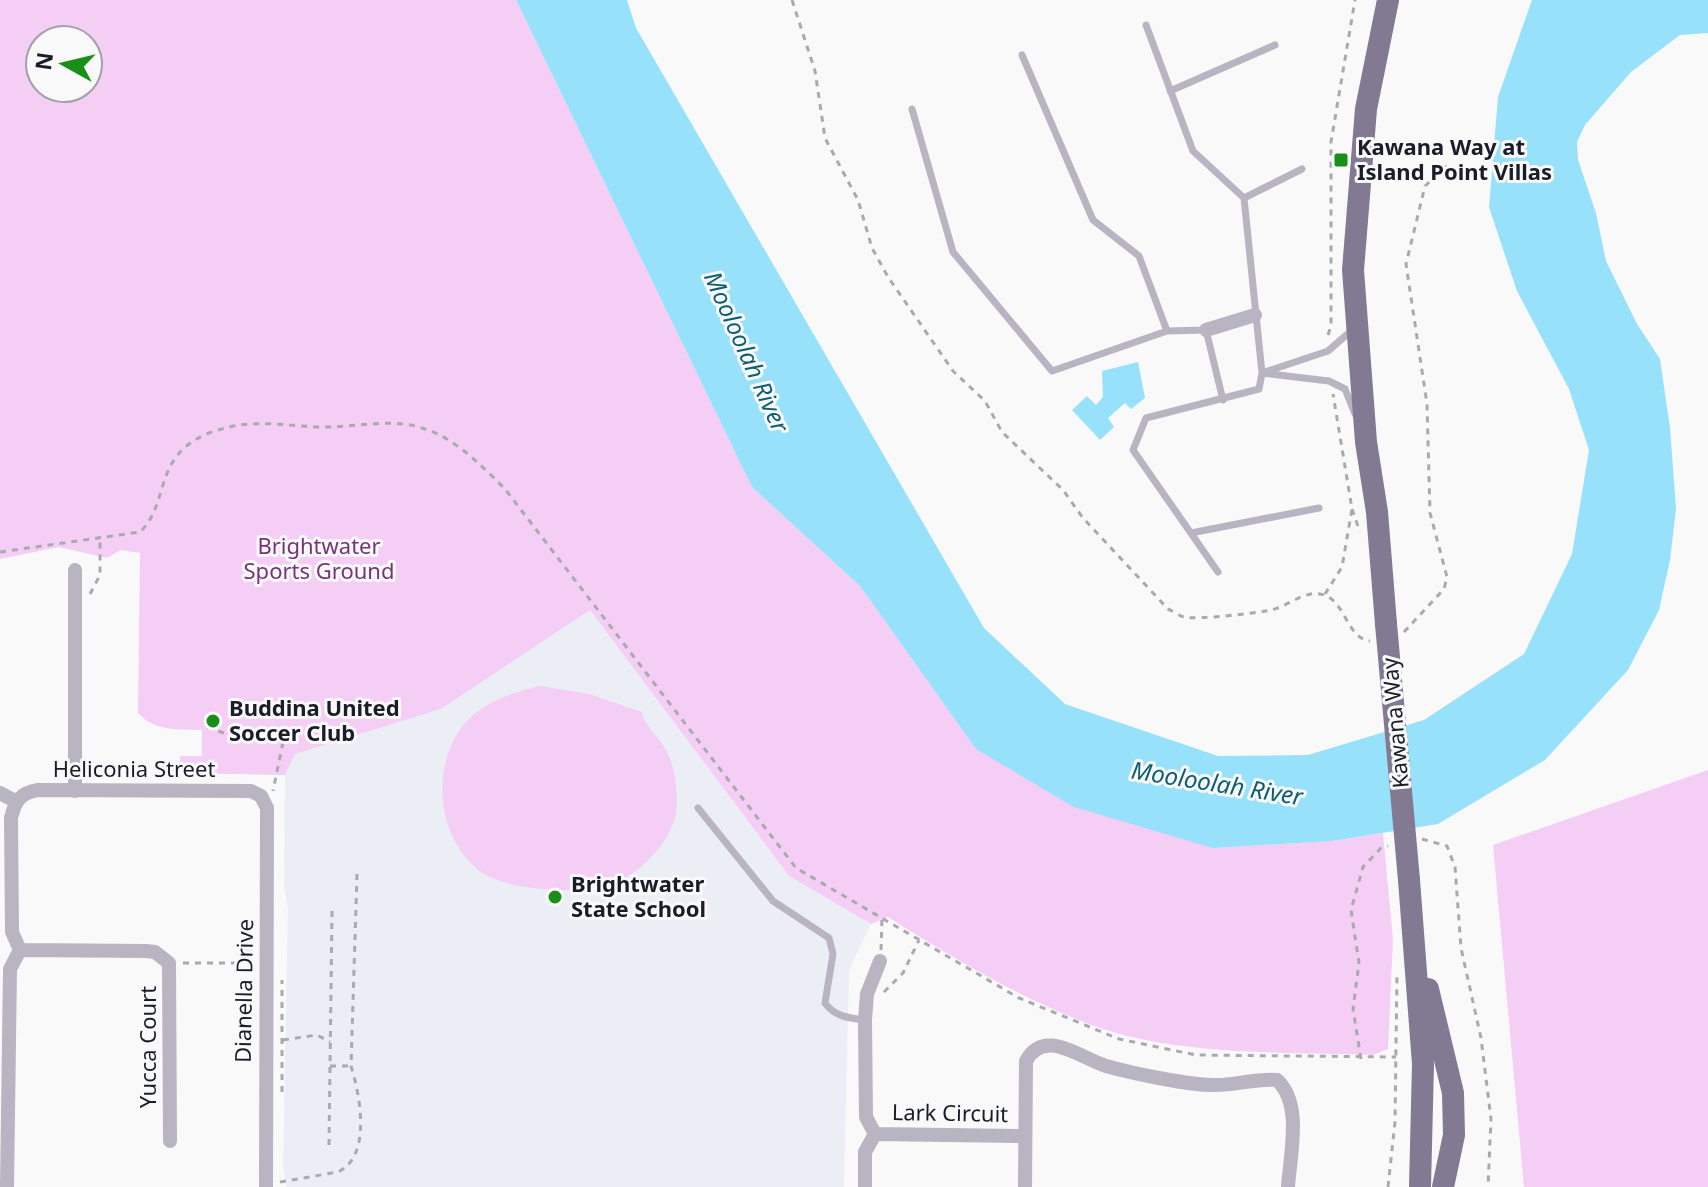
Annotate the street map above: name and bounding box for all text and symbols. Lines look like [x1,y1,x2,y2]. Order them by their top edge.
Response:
north arrow [24,24,104,104]
text: N [27,50,59,72]
place label: Kawana Way at Island Point Villas [1357,131,1552,186]
marker: Kawana Way at Island Point Villas [1332,151,1350,169]
water label: Mooloolah River [697,266,798,438]
park label: Brightwater Sports Ground [244,530,394,585]
street label: Kawana Way [1373,656,1415,790]
place label: Buddina United Soccer Club [229,692,400,747]
marker: Buddina United Soccer Club [204,712,222,730]
street label: Heliconia Street [53,753,215,783]
water label: Mooloolah River [1129,753,1307,813]
place label: Brightwater State School [571,868,706,923]
marker: Brightwater State School [546,888,564,906]
street label: Dianella Drive [227,919,259,1063]
street label: Yucca Court [132,986,162,1108]
street label: Lark Circuit [892,1096,1009,1128]

